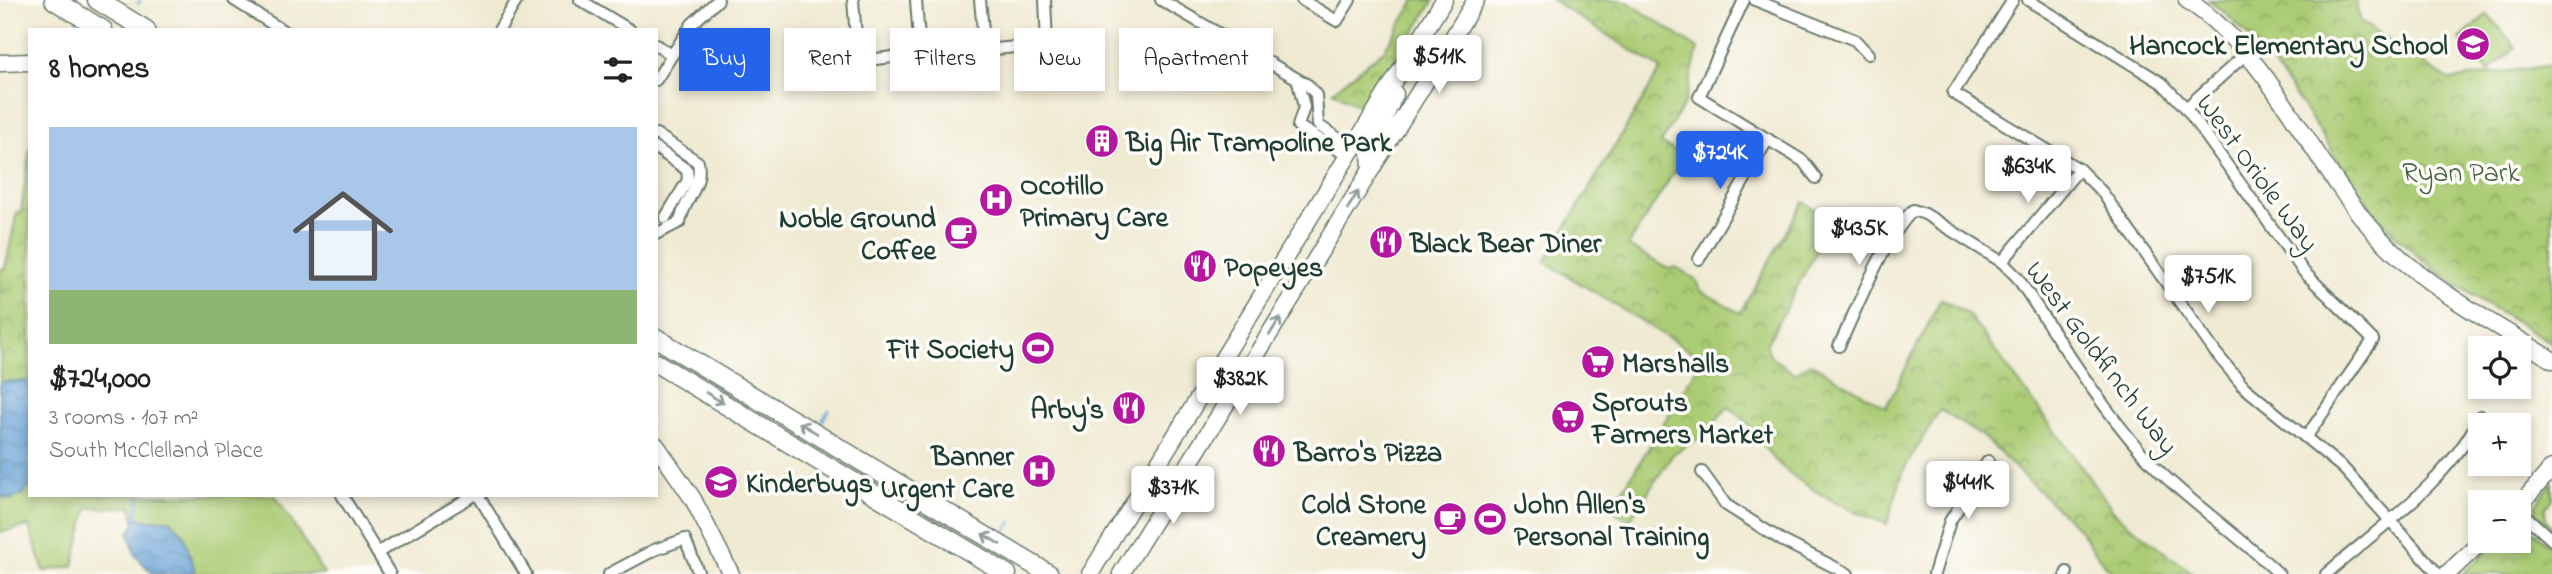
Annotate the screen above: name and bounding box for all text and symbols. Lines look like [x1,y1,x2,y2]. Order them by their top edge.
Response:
school or university icon: Hancock Elementary School [2454,25,2492,63]
place label: Hancock Elementary School [2129,27,2448,68]
chip: Buy [679,28,770,91]
chip: Rent [784,28,876,91]
chip: Filters [890,28,1000,91]
chip: New [1014,28,1105,91]
chip: Apartment [1119,28,1273,91]
pin: $511K [1390,36,1488,95]
text: $511K [1413,41,1465,74]
text: 8 homes [49,48,150,92]
icon: filters [599,51,637,89]
street label: West Oriole Way [2185,86,2328,262]
building icon: Big Air Trampoline Park [1083,122,1121,160]
place label: Big Air Trampoline Park [1124,124,1392,166]
pin: $724K [1671,132,1769,191]
text: $724K [1692,137,1748,170]
pin: $634K [1979,146,2077,205]
text: $634K [2001,151,2055,184]
park label: Ryan Park [2402,154,2521,195]
place label: Ocotillo Primary Care [1020,167,1170,240]
icon: home [280,173,406,299]
hospital icon: Ocotillo Primary Care [977,181,1015,219]
one-way arrow [1346,190,1360,210]
place label: Noble Ground Coffee [779,200,937,273]
pin: $435K [1810,208,1908,267]
text: $435K [1830,213,1888,246]
cafe icon: Noble Ground Coffee [942,214,980,252]
restaurant icon: Black Bear Diner [1367,223,1405,261]
place label: Black Bear Diner [1408,225,1603,266]
restaurant icon: Popeyes [1181,247,1219,285]
place label: Popeyes [1224,249,1323,290]
street label: West Goldfinch Way [2014,253,2187,465]
pin: $751K [2159,256,2257,315]
text: $751K [2180,261,2236,294]
one-way arrow [1268,316,1282,336]
sports icon: Fit Society [1019,329,1057,367]
place label: Fit Society [885,331,1014,372]
map controls [2468,336,2531,553]
button: locate [2468,336,2531,399]
supermarket icon: Marshalls [1579,343,1617,381]
place label: Marshalls [1622,345,1729,386]
text: $724,000 [49,358,151,402]
pin: $382K [1191,358,1289,417]
text: $382K [1213,363,1267,396]
place label: Sprouts Farmers Market [1590,384,1774,457]
restaurant icon: Arby's [1110,389,1148,427]
place label: Arby's [1031,391,1104,432]
one-way arrow [704,392,724,406]
supermarket icon: Sprouts Farmers Market [1549,398,1587,436]
text: 3 rooms · 107 m² [49,402,198,435]
button: + [2468,413,2531,476]
one-way arrow [798,421,818,435]
restaurant icon: Barro's Pizza [1250,432,1288,470]
place label: Barro's Pizza [1292,434,1442,475]
text: South McClelland Place [49,435,263,468]
place label: Banner Urgent Care [881,438,1015,512]
hospital icon: Banner Urgent Care [1020,452,1058,490]
pin: $441K [1919,462,2017,521]
school or university icon: Kinderbugs [702,463,740,501]
place label: Kinderbugs [746,465,873,507]
pin: $371K [1124,466,1222,526]
text: $441K [1942,467,1994,500]
text: $371K [1147,472,1199,505]
place label: Cold Stone Creamery [1301,486,1427,559]
place label: John Allen's Personal Training [1514,486,1709,560]
button: − [2468,490,2531,553]
cafe icon: Cold Stone Creamery [1431,500,1469,538]
sports icon: John Allen's Personal Training [1471,500,1509,538]
one-way arrow [981,531,1001,545]

